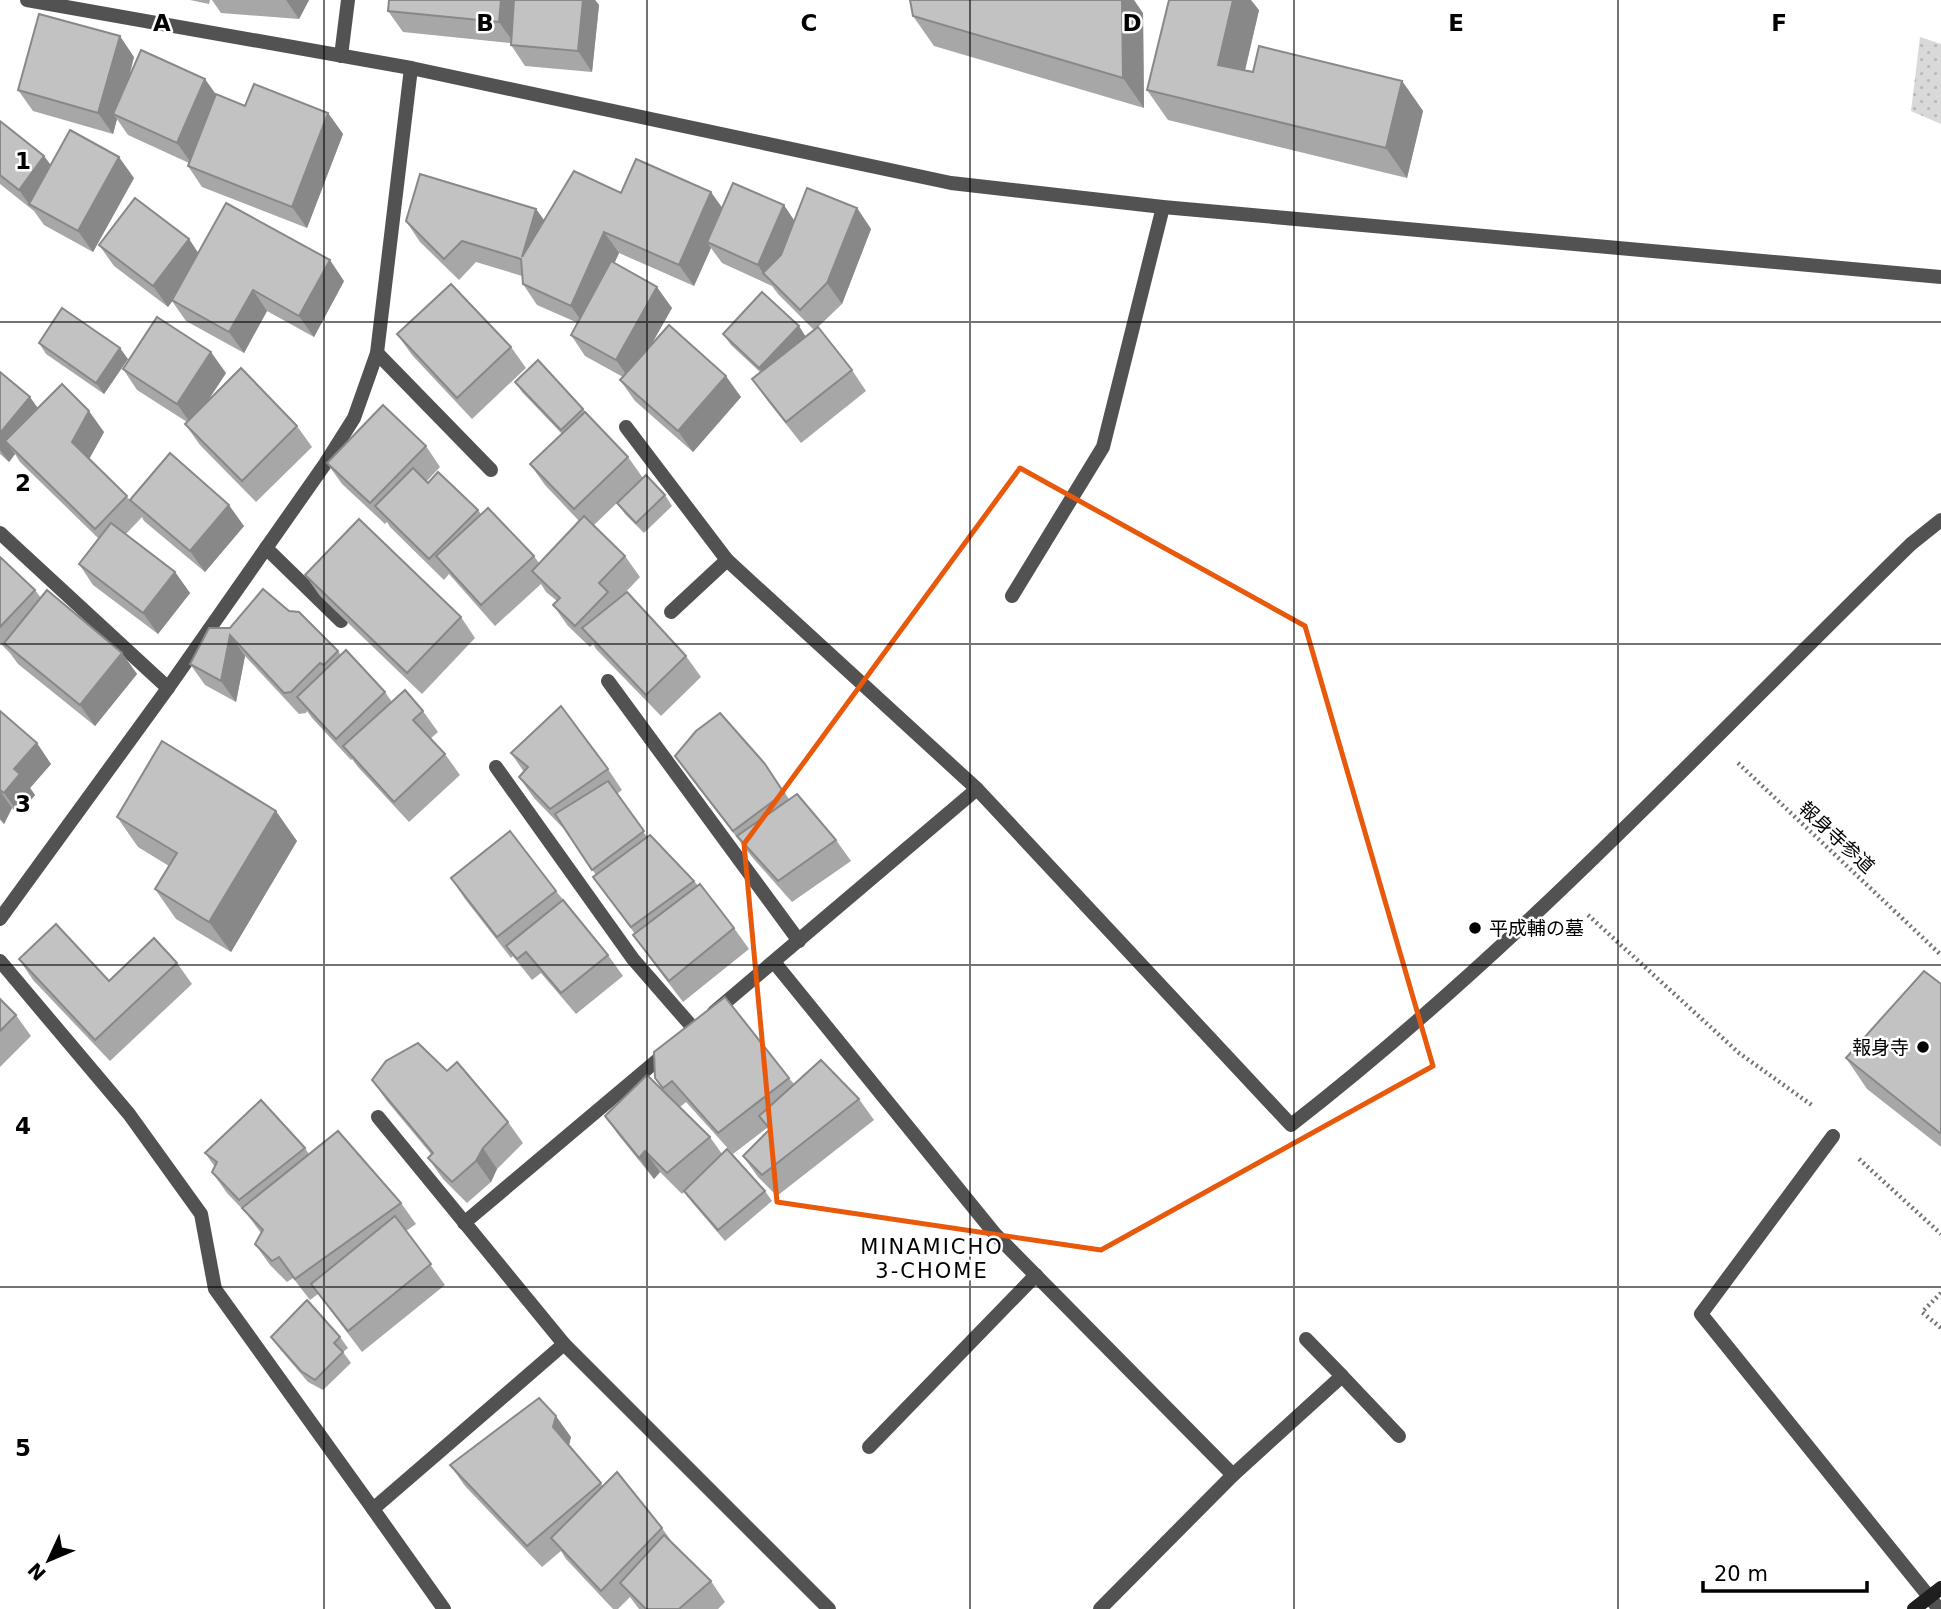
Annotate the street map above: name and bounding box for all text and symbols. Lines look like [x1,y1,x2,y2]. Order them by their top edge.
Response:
text: A [153,10,171,36]
text: B [476,10,494,36]
text: C [801,10,817,36]
text: D [1122,10,1142,36]
text: E [1448,10,1464,36]
text: F [1771,10,1787,36]
text: 1 [15,148,31,174]
text: 2 [15,470,31,496]
text: 3 [15,791,31,817]
street label: 報身寺参道 [1795,797,1879,877]
place label: 平成輔の墓 [1489,917,1584,939]
marker: 平成輔の墓 [1467,920,1483,936]
place label: 報身寺 [1852,1036,1909,1058]
marker: 報身寺 [1915,1039,1931,1055]
text: 4 [15,1113,31,1139]
district label: MINAMICHO 3-CHOME [860,1235,1004,1283]
text: 5 [15,1435,31,1461]
north arrow [14,1525,84,1595]
scale bar [1703,1550,1868,1594]
text: N [23,1558,50,1585]
text: 20 m [1714,1562,1768,1586]

